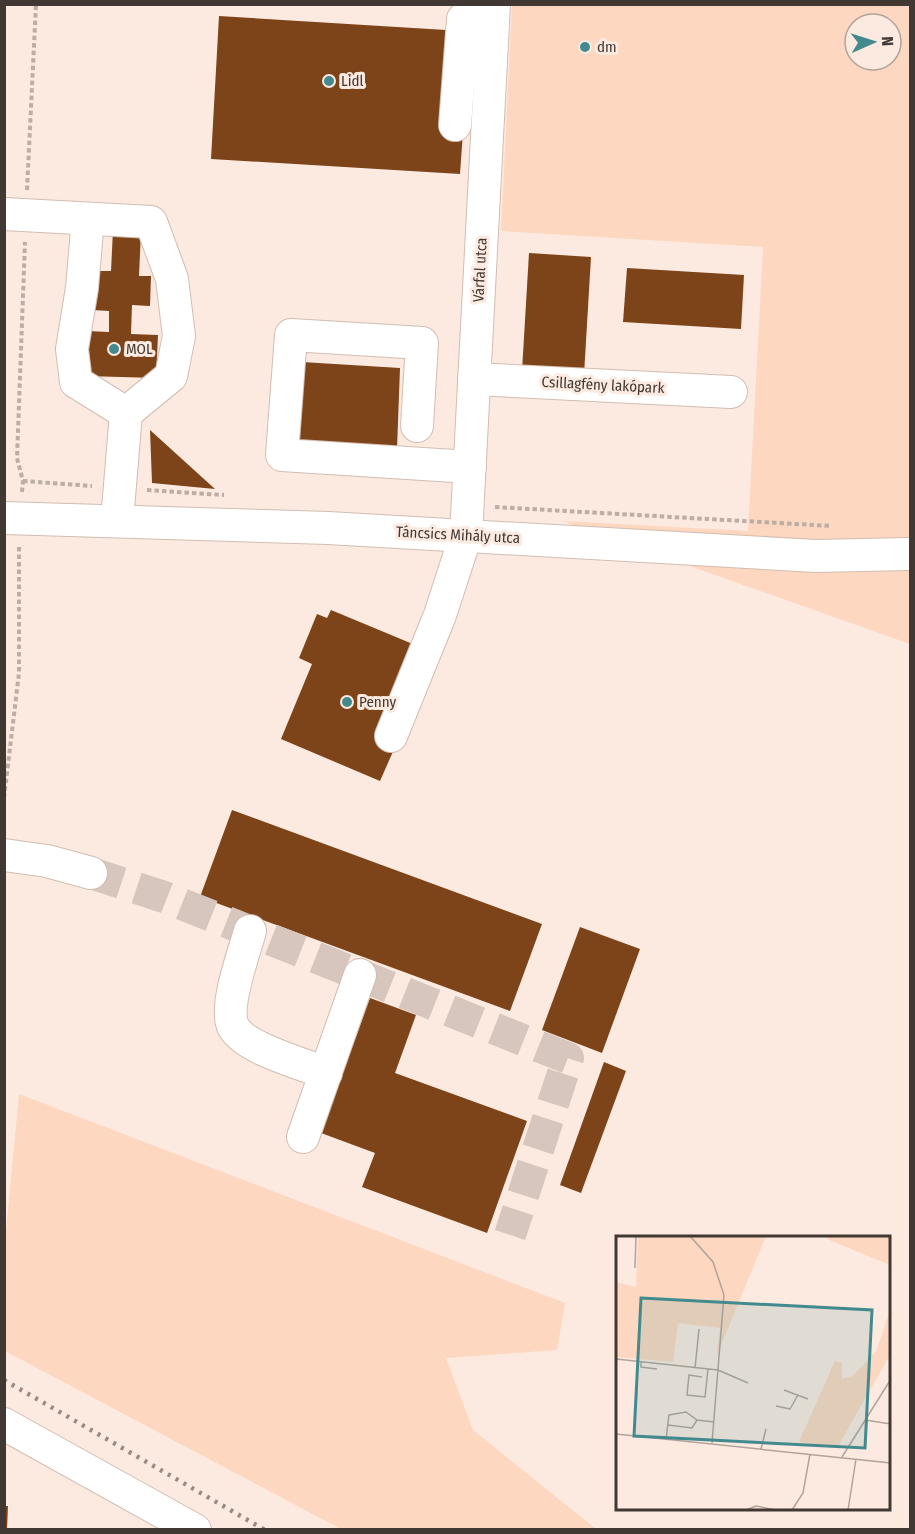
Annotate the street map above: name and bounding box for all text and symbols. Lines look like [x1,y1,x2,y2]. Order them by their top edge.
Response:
north arrow [843,12,903,72]
text: N [878,36,897,47]
place label: dm [597,38,617,56]
marker: dm [578,40,592,54]
place label: Lidl [341,72,363,90]
marker: Lidl [322,74,336,88]
street label: Várfal utca [469,237,491,303]
place label: MOL [126,340,153,358]
marker: MOL [107,342,121,356]
street label: Csillagfény lakópark [541,373,665,397]
street label: Táncsics Mihály utca [396,523,520,547]
place label: Penny [359,693,397,711]
marker: Penny [340,695,354,709]
inset map [616,1236,891,1510]

